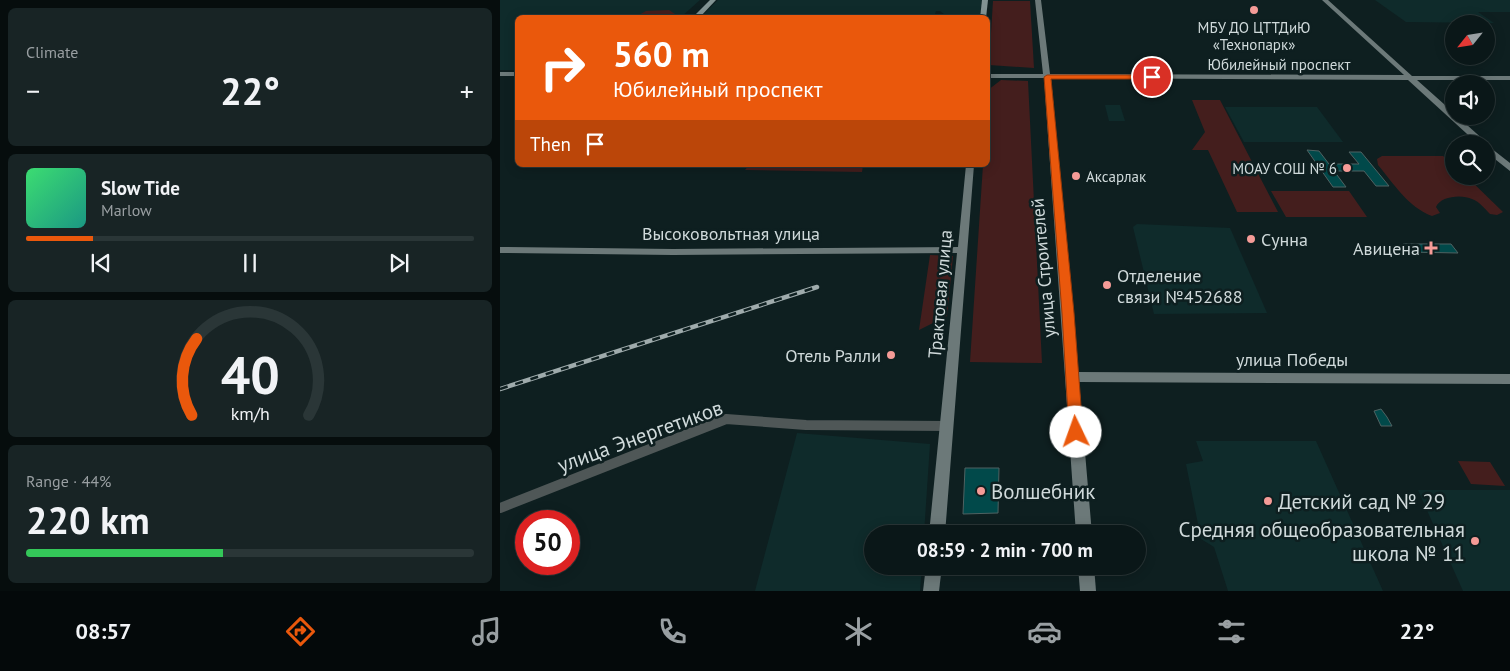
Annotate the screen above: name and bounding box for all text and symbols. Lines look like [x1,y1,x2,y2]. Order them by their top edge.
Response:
marker: МБУ ДО ЦТТДиЮ «Технопарк» [1248,4,1260,16]
north arrow [1445,15,1495,65]
map controls [1445,15,1495,185]
place label: МБУ ДО ЦТТДиЮ «Технопарк» [1198,18,1310,54]
text: 560 m [613,31,710,77]
icon: right [530,35,595,100]
text: Climate [26,42,78,62]
street label: Юбилейный проспект [1208,55,1350,74]
pin [1131,56,1173,98]
icon: arrive [1138,63,1166,91]
text: 22° [220,66,280,115]
text: − [26,72,40,109]
text: + [460,72,474,109]
text: Юбилейный проспект [613,75,823,103]
button: sound [1445,75,1495,125]
icon: arrive [581,130,609,158]
text: Then [530,132,571,156]
button: search [1445,135,1495,185]
place label: МОАУ СОШ № 6 [1232,159,1337,178]
marker: МОАУ СОШ № 6 [1341,162,1353,174]
place label: Аксарлак [1086,167,1147,186]
marker: Аксарлак [1070,170,1082,182]
text: Slow Tide [101,176,180,200]
street label: улица Строителей [1025,197,1061,339]
text: Marlow [101,200,152,220]
street label: Высоковольтная улица [642,222,820,245]
place label: Сунна [1261,228,1308,251]
street label: Трактовая улица [923,229,957,359]
marker: Сунна [1245,233,1257,245]
place label: Авицена [1353,237,1420,260]
marker: Авицена [1424,241,1438,255]
icon: previous [87,249,115,277]
icon: pause [236,249,264,277]
icon: next [385,249,413,277]
place label: Отделение связи №452688 [1117,264,1243,308]
marker: Отделение связи №452688 [1101,279,1113,291]
text: 40 [221,341,279,408]
place label: Отель Ралли [785,344,881,367]
street label: улица Победы [1236,348,1348,371]
marker: Отель Ралли [885,349,897,361]
street label: улица Энергетиков [554,394,726,478]
text: km/h [230,402,270,425]
position arrow [1049,405,1101,457]
text: Range · 44% [26,471,111,491]
place label: Волшебник [991,478,1095,505]
marker: Волшебник [975,485,987,497]
place label: Детский сад № 29 [1278,488,1445,515]
text: 220 km [26,495,150,544]
marker: Детский сад № 29 [1262,495,1274,507]
speed limit sign: 50 [515,510,580,575]
place label: Средняя общеобразовательная школа № 11 [1178,516,1465,567]
marker: Средняя общеобразовательная школа № 11 [1469,535,1481,547]
text: 08:59 · 2 min · 700 m [917,538,1093,562]
icon: directions [283,614,318,649]
icon: music [469,614,504,649]
icon: phone [655,614,690,649]
icon: climate [841,614,876,649]
icon: car [1027,614,1062,649]
icon: filters [1214,614,1249,649]
text: 08:57 [76,617,131,645]
text: 22° [1400,617,1434,645]

